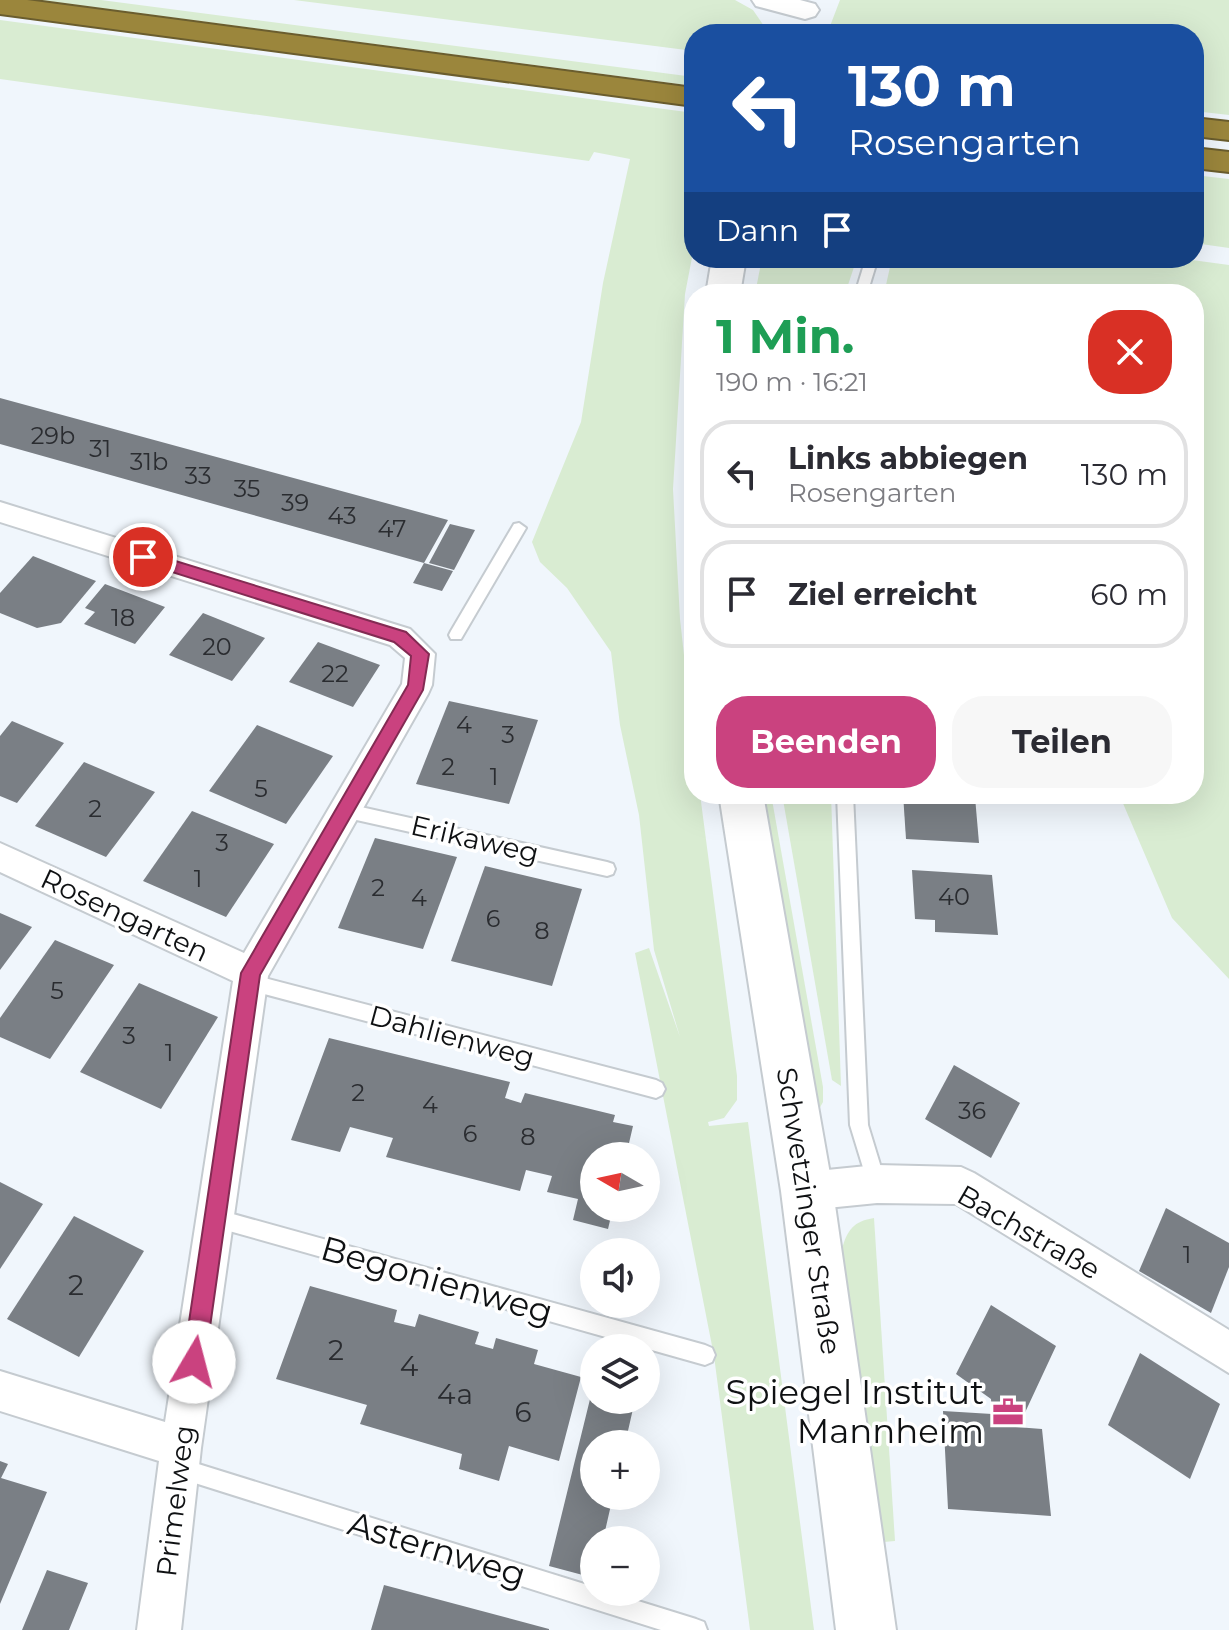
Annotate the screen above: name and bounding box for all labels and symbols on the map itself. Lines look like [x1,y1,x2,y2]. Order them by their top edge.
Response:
house number: 29b [31,421,75,450]
house number: 31 [89,434,111,463]
house number: 31b [130,447,168,476]
house number: 33 [185,461,211,490]
house number: 35 [234,474,260,503]
house number: 39 [281,488,309,517]
house number: 43 [327,501,357,530]
house number: 47 [378,514,406,543]
pin [109,523,177,591]
house number: 18 [111,603,135,632]
house number: 20 [202,632,232,661]
house number: 22 [321,659,349,688]
house number: 4 [456,710,472,739]
house number: 3 [501,720,515,749]
house number: 2 [441,752,455,781]
house number: 1 [490,762,498,791]
house number: 5 [254,774,268,803]
house number: 2 [88,794,102,823]
street label: Erikaweg [408,808,542,870]
house number: 3 [215,828,229,857]
street label: Rosengarten [36,861,214,969]
house number: 1 [194,864,202,893]
house number: 2 [371,873,385,902]
house number: 40 [938,882,970,911]
house number: 4 [411,883,427,912]
house number: 6 [486,904,500,933]
house number: 8 [534,916,550,945]
house number: 5 [50,976,64,1005]
street label: Dahlienweg [366,998,538,1074]
house number: 3 [122,1021,136,1050]
house number: 1 [165,1038,173,1067]
street label: Schwetzinger Straße [770,1065,848,1357]
house number: 2 [351,1078,365,1107]
house number: 4 [422,1090,438,1119]
house number: 36 [958,1096,986,1125]
house number: 6 [463,1119,477,1148]
house number: 8 [520,1122,536,1151]
north arrow [580,1142,660,1222]
street label: Bachstraße [951,1177,1107,1287]
street label: Begonienweg [316,1227,558,1333]
house number: 1 [1183,1240,1191,1269]
house number: 2 [68,1268,84,1302]
position arrow [152,1320,236,1404]
house number: 2 [328,1333,344,1367]
house number: 4 [400,1349,419,1383]
place label: Spiegel Institut Mannheim [726,1371,984,1452]
house number: 4a [437,1377,473,1411]
house number: 6 [514,1395,532,1429]
office icon: Spiegel Institut Mannheim [991,1395,1025,1429]
street label: Primelweg [149,1423,201,1579]
street label: Asternweg [343,1502,531,1596]

